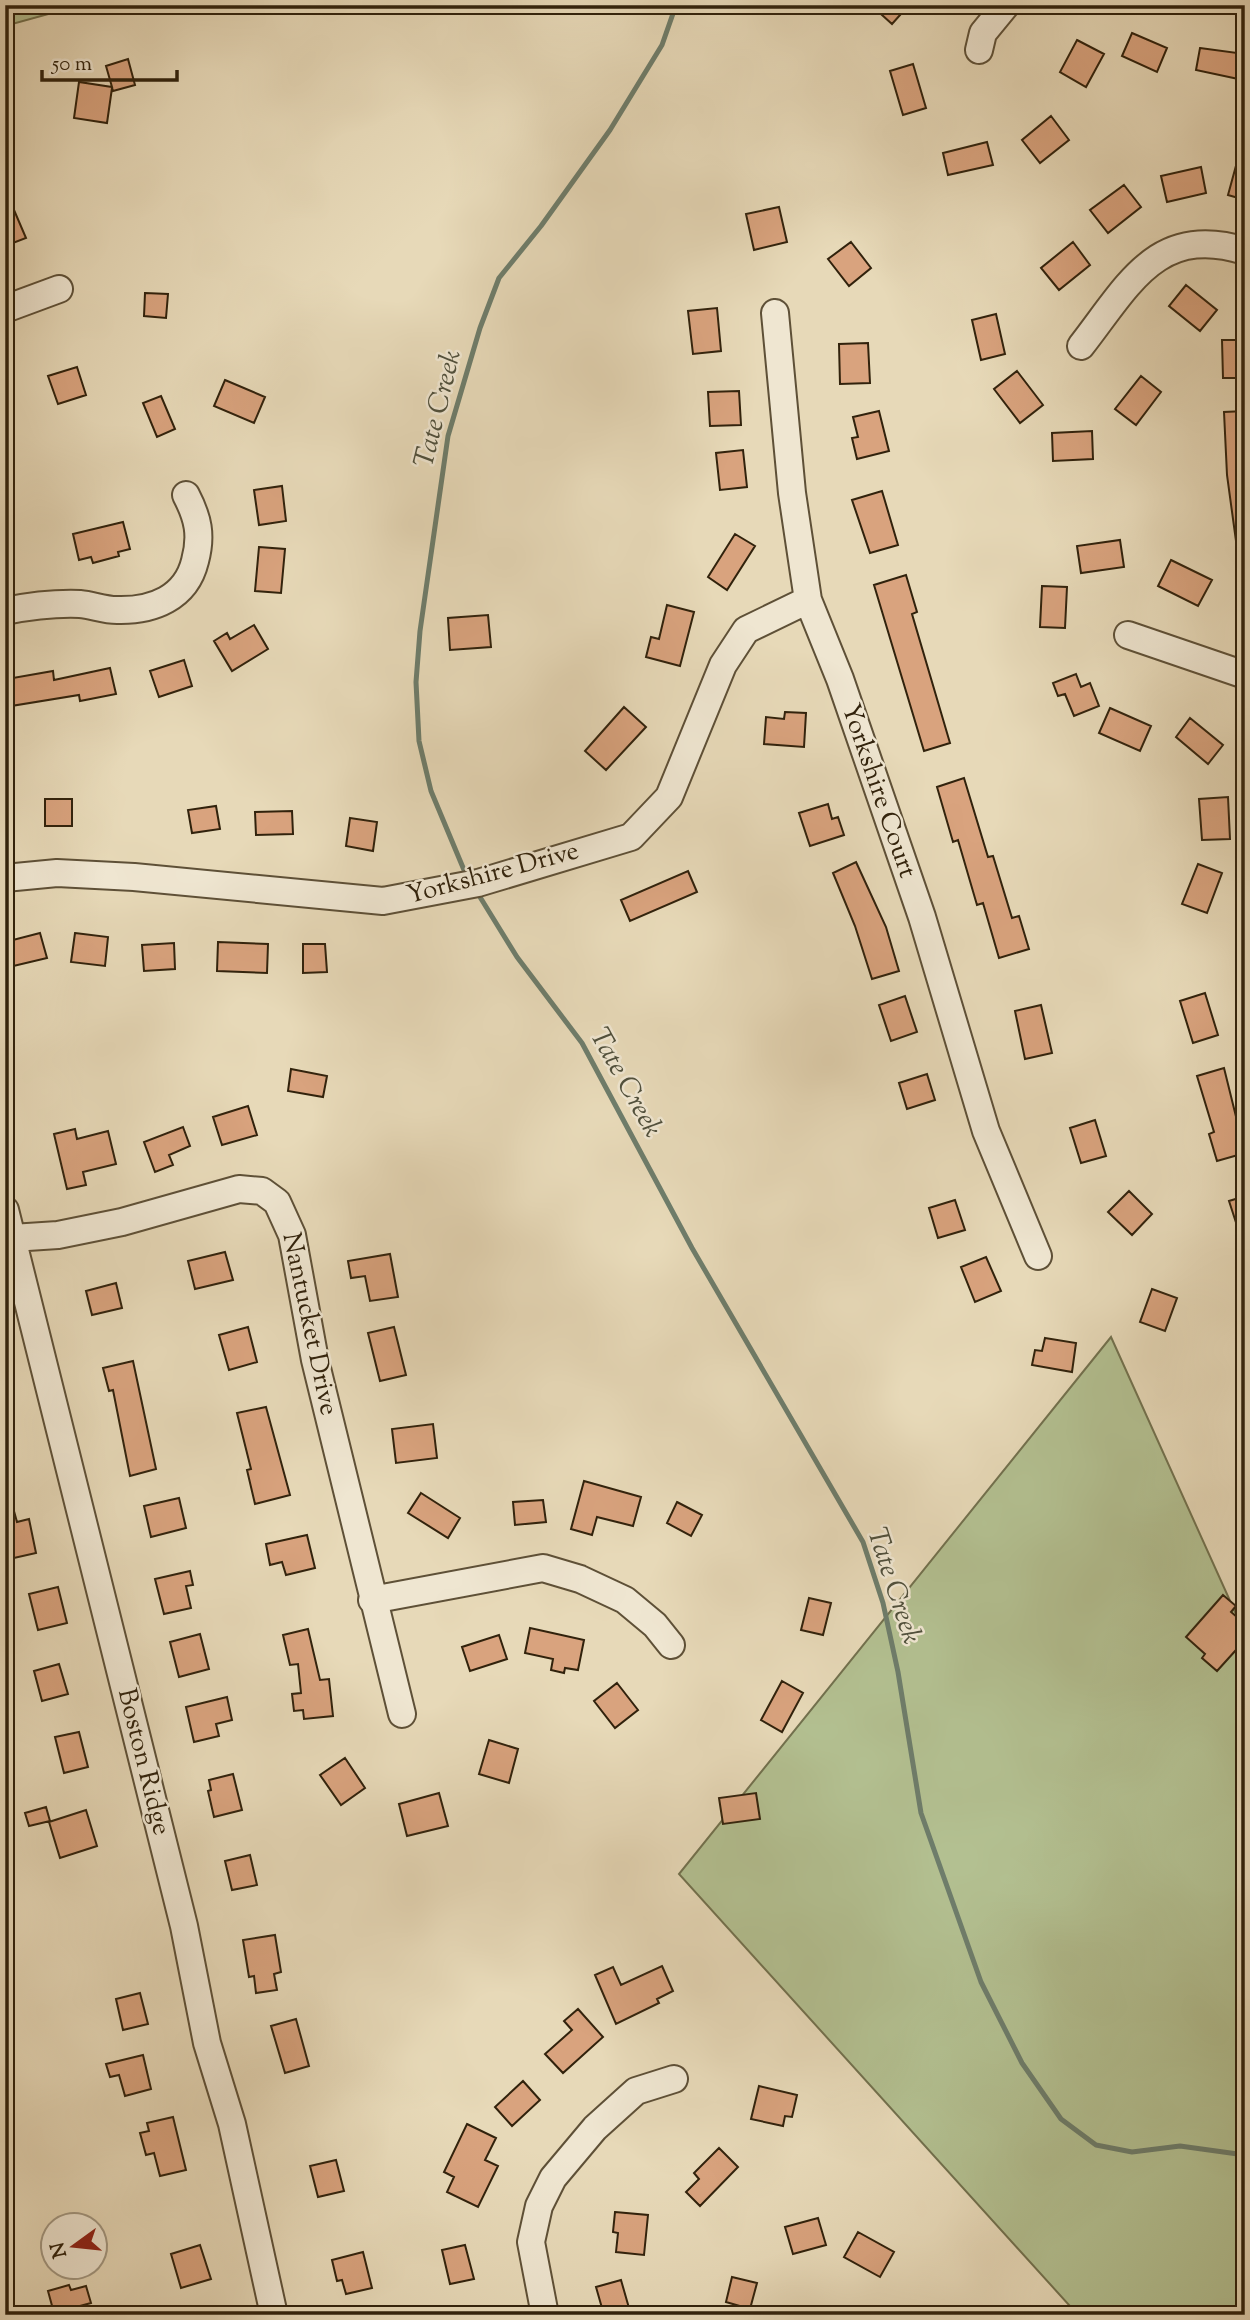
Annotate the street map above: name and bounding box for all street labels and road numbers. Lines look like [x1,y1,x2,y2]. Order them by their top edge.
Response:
street label: Yorkshire Court [831,699,925,883]
street label: Yorkshire Drive [403,833,583,915]
street label: Nantucket Drive [272,1229,346,1419]
street label: Boston Ridge [107,1685,179,1839]

